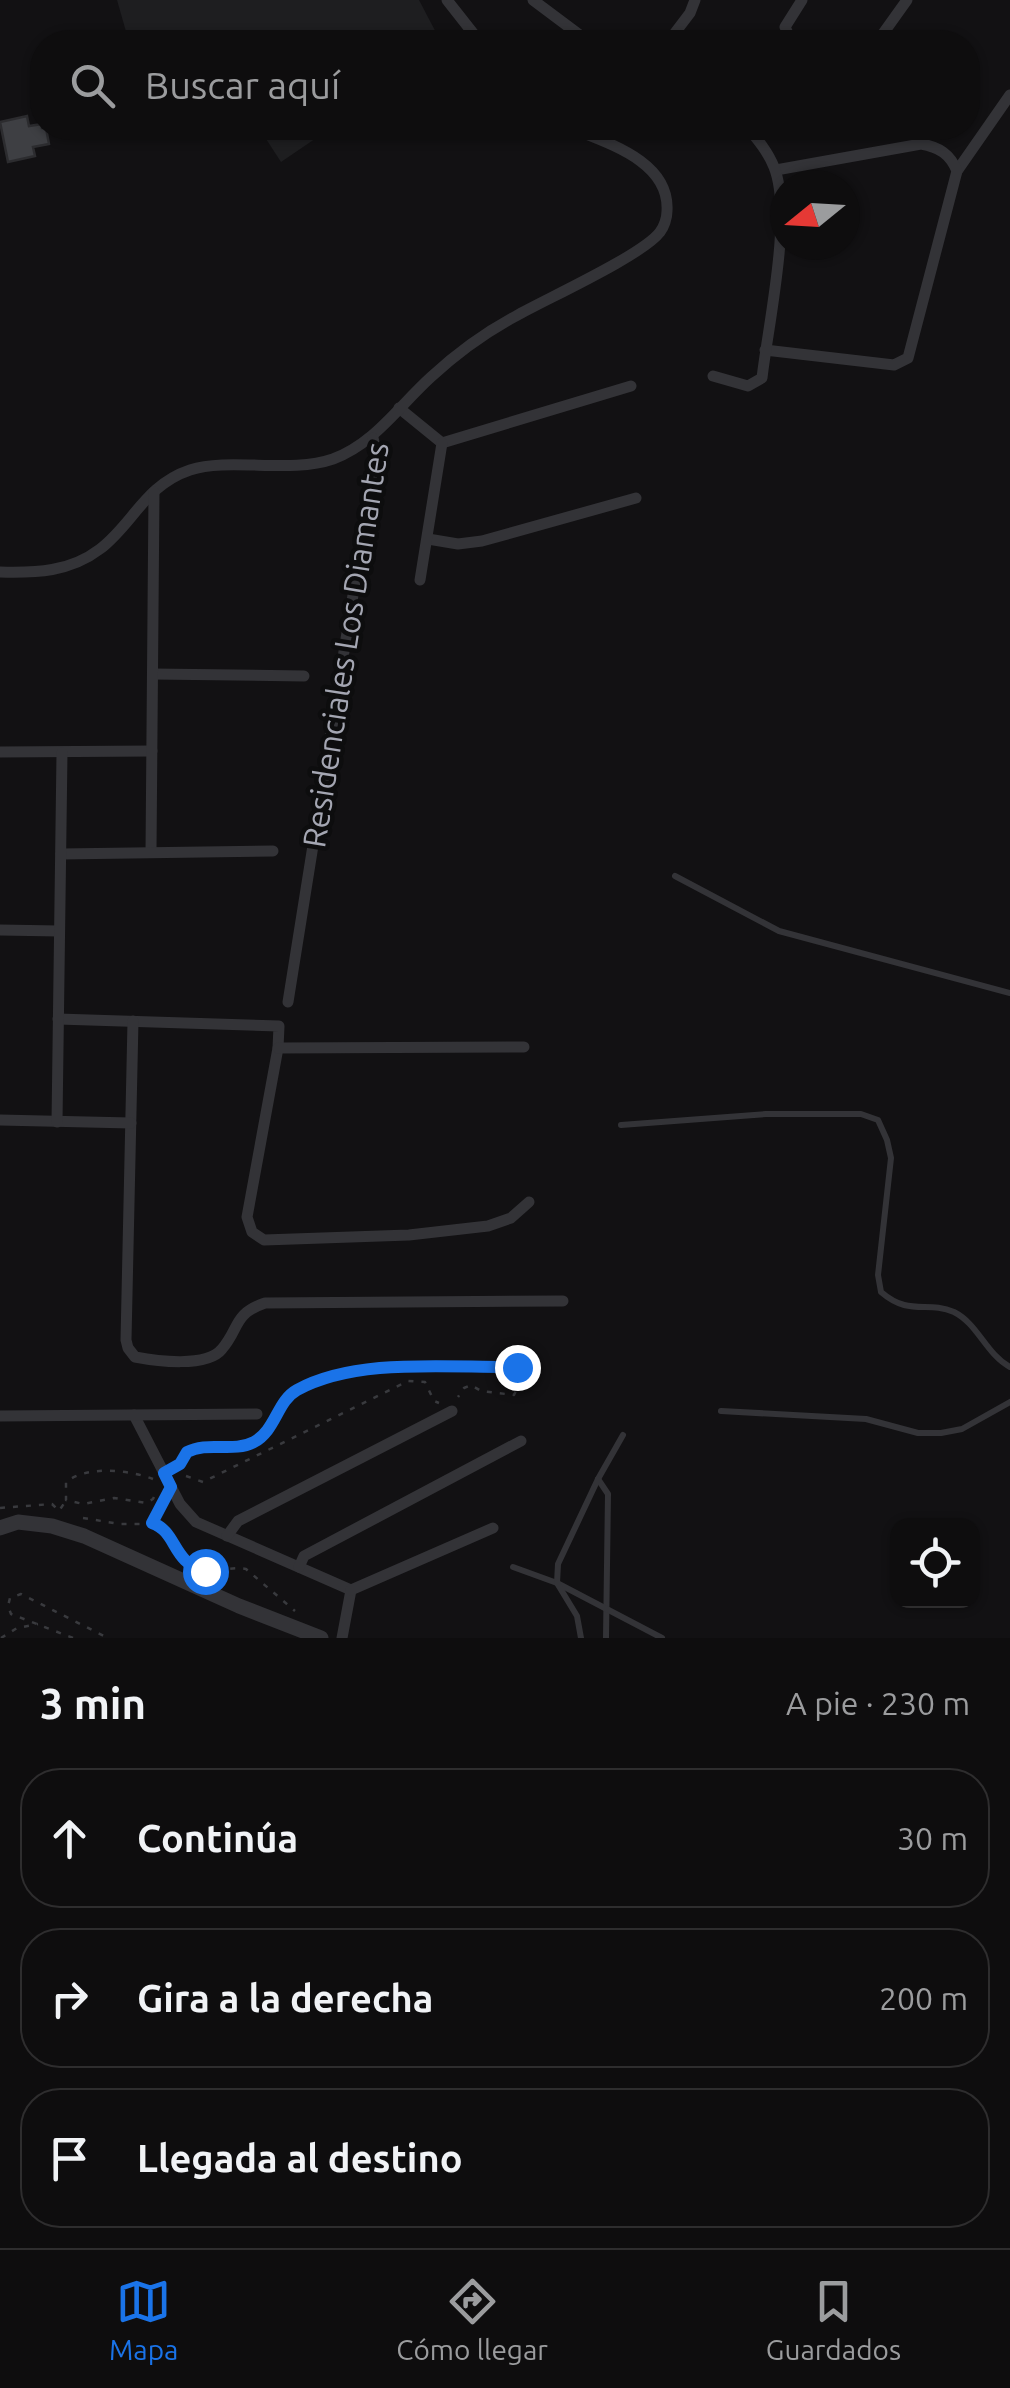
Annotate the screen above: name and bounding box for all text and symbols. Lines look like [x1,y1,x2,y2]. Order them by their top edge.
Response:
search box [30,30,980,140]
icon: search [65,58,120,113]
text: Buscar aquí [145,64,340,106]
north arrow [770,170,860,260]
street label: Residenciales Los Diamantes [295,440,395,850]
route end [495,1345,541,1391]
map controls [890,1518,980,1608]
button: locate [890,1518,980,1608]
route start [183,1549,229,1595]
text: 3 min [40,1680,146,1727]
text: A pie · 230 m [786,1685,970,1721]
icon: ahead [42,1811,97,1866]
text: Continúa [137,1817,298,1859]
text: 30 m [897,1820,968,1856]
icon: right [42,1971,97,2026]
text: Gira a la derecha [137,1977,433,2019]
text: 200 m [879,1980,968,2016]
icon: arrive [42,2131,97,2186]
text: Llegada al destino [137,2137,463,2179]
tab: Mapa [109,2274,178,2365]
tab: Cómo llegar [396,2274,548,2365]
tab: Guardados [766,2274,901,2365]

